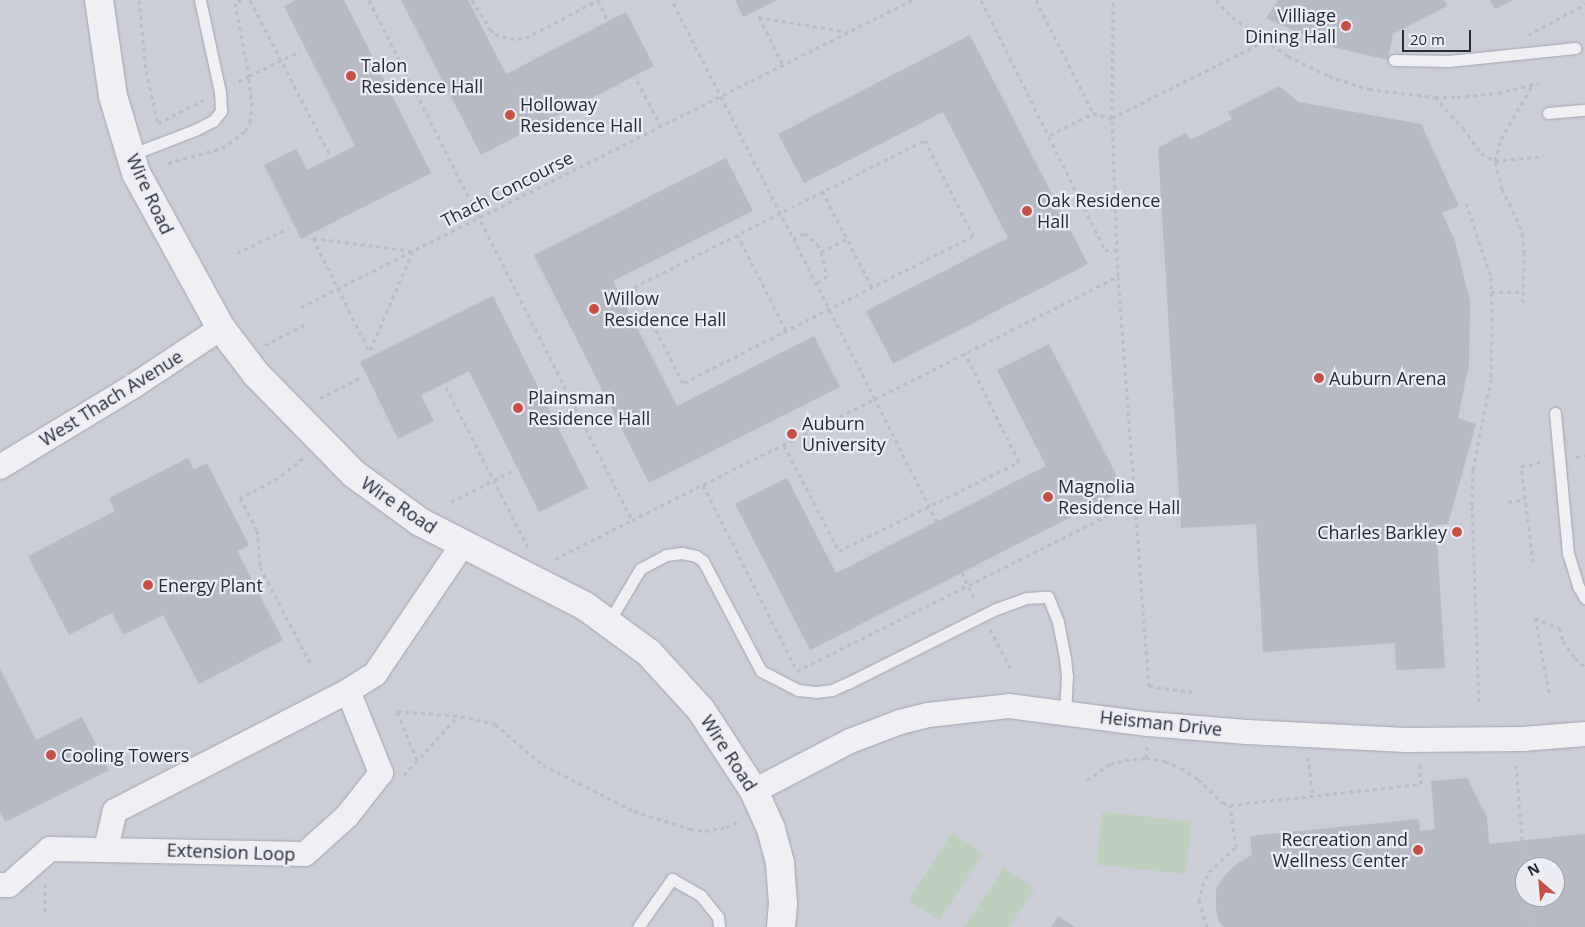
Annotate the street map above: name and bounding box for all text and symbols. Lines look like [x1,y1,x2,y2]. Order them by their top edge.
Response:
place label: Villiage Dining Hall [1245,5,1336,48]
marker: Villiage Dining Hall [1340,20,1352,32]
scale bar [1405,20,1474,52]
text: 20 m [1410,29,1445,49]
place label: Talon Residence Hall [361,55,483,98]
marker: Talon Residence Hall [345,70,357,82]
place label: Holloway Residence Hall [520,94,642,136]
marker: Holloway Residence Hall [504,109,516,121]
street label: Thach Concourse [437,146,577,232]
street label: Wire Road [122,150,178,238]
place label: Oak Residence Hall [1037,190,1160,232]
marker: Oak Residence Hall [1021,205,1033,217]
place label: Willow Residence Hall [604,288,726,330]
marker: Willow Residence Hall [588,303,600,315]
street label: West Thach Avenue [36,345,186,451]
place label: Auburn Arena [1329,367,1446,389]
marker: Auburn Arena [1313,372,1325,384]
place label: Plainsman Residence Hall [528,387,650,429]
marker: Plainsman Residence Hall [512,402,524,414]
place label: Auburn University [802,413,886,456]
marker: Auburn University [786,428,798,440]
street label: Wire Road [357,472,441,538]
place label: Magnolia Residence Hall [1058,476,1180,518]
marker: Magnolia Residence Hall [1042,491,1054,503]
place label: Charles Barkley [1317,521,1447,543]
marker: Charles Barkley [1451,526,1463,538]
place label: Energy Plant [158,574,263,596]
marker: Energy Plant [142,579,154,591]
street label: Heisman Drive [1099,706,1223,740]
street label: Wire Road [696,711,762,795]
place label: Cooling Towers [61,744,189,766]
marker: Cooling Towers [45,749,57,761]
place label: Recreation and Wellness Center [1273,829,1408,872]
street label: Extension Loop [166,839,296,865]
marker: Recreation and Wellness Center [1412,844,1424,856]
north arrow [1515,857,1565,907]
text: N [1524,858,1543,880]

